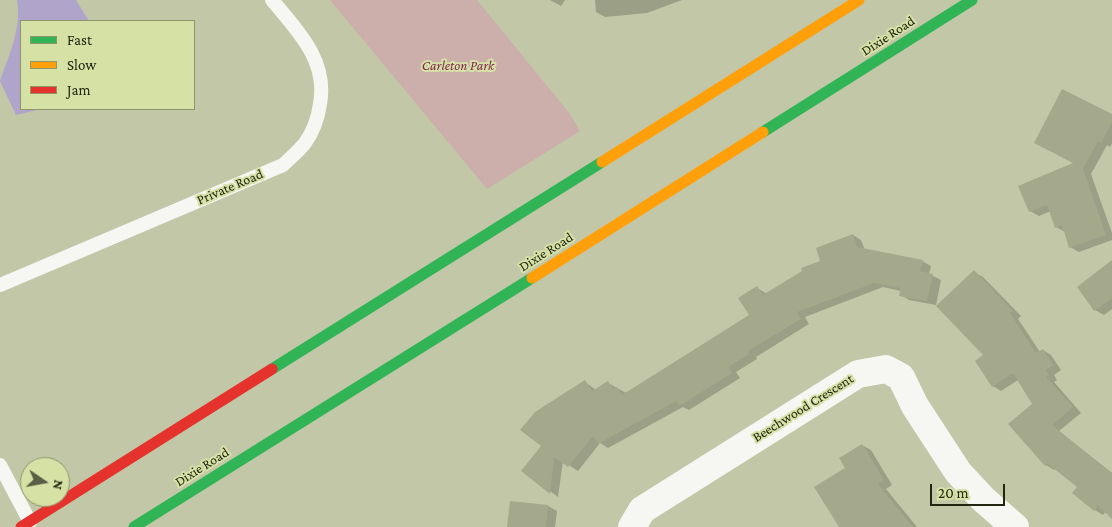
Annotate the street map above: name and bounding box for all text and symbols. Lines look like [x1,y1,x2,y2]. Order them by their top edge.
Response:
street label: Dixie Road [858,13,918,59]
legend [20,20,195,110]
text: Fast [67,32,92,48]
text: Slow [67,57,96,73]
park label: Carleton Park [422,58,494,74]
text: Jam [67,82,90,98]
street label: Private Road [194,166,266,208]
street label: Dixie Road [516,229,576,275]
street label: Beechwood Crescent [749,370,857,446]
street label: Dixie Road [172,444,232,490]
north arrow [20,457,70,507]
scale bar [932,474,1007,506]
text: N [50,479,68,491]
text: 20 m [938,485,969,501]

